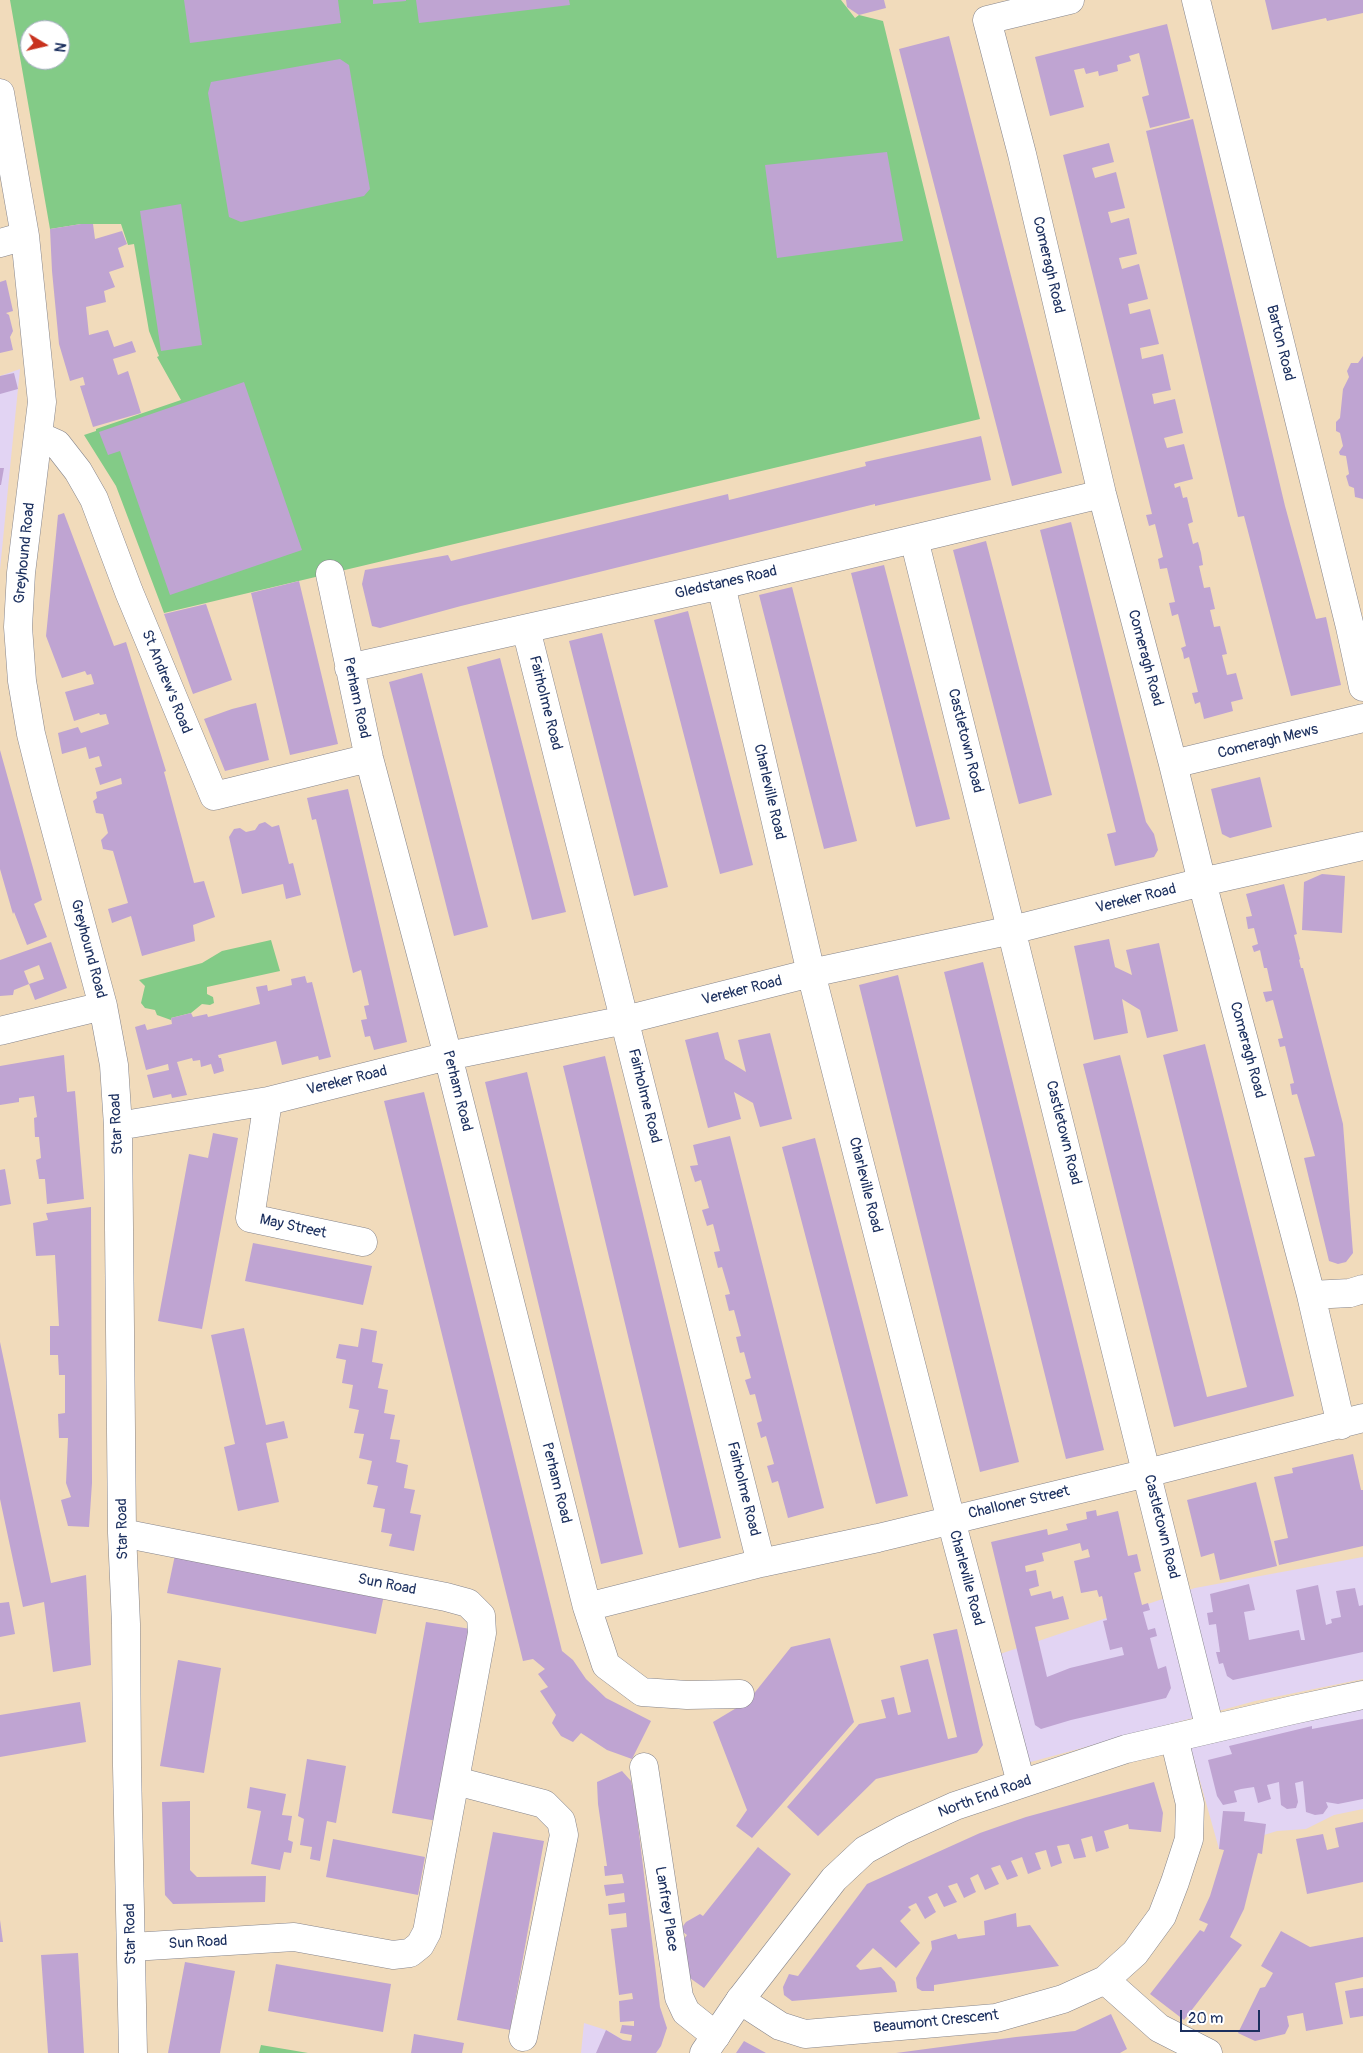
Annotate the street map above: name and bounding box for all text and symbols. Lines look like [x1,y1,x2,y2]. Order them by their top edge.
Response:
north arrow [20,20,70,70]
text: N [50,41,68,53]
street label: Comeragh Road [1028,215,1068,315]
street label: Barton Road [1262,303,1298,383]
street label: Greyhound Road [11,502,39,604]
street label: Gledstanes Road [673,563,779,603]
street label: Comeragh Road [1124,608,1166,708]
street label: St Andrew's Road [137,628,195,736]
street label: Fairholme Road [525,654,565,752]
street label: Perham Road [339,656,373,740]
street label: Castletown Road [943,687,987,795]
street label: Comeragh Mews [1216,721,1320,763]
street label: Charleville Road [749,742,789,842]
street label: Vereker Road [1094,880,1178,918]
street label: Greyhound Road [66,898,110,1000]
street label: Vereker Road [700,972,784,1010]
street label: Comeragh Road [1226,1000,1268,1100]
street label: Fairholme Road [624,1047,664,1145]
street label: Perham Road [438,1049,476,1133]
street label: Vereker Road [305,1062,389,1100]
street label: Castletown Road [1041,1079,1085,1187]
street label: Star Road [106,1093,128,1155]
street label: Charleville Road [844,1135,886,1235]
street label: May Street [258,1211,328,1243]
street label: Fairholme Road [723,1440,763,1538]
street label: Perham Road [537,1441,575,1525]
street label: Castletown Road [1139,1473,1183,1581]
street label: Challoner Street [967,1483,1071,1523]
street label: Star Road [113,1498,133,1560]
street label: Charleville Road [945,1528,987,1628]
street label: Sun Road [356,1571,418,1599]
street label: North End Road [936,1772,1034,1822]
street label: Lanfrey Place [650,1865,682,1953]
street label: Star Road [121,1903,141,1965]
street label: Sun Road [168,1932,228,1954]
scale bar [1183,2000,1263,2032]
street label: Beaumont Crescent [872,2006,1000,2038]
text: 20 m [1188,2009,1223,2028]

